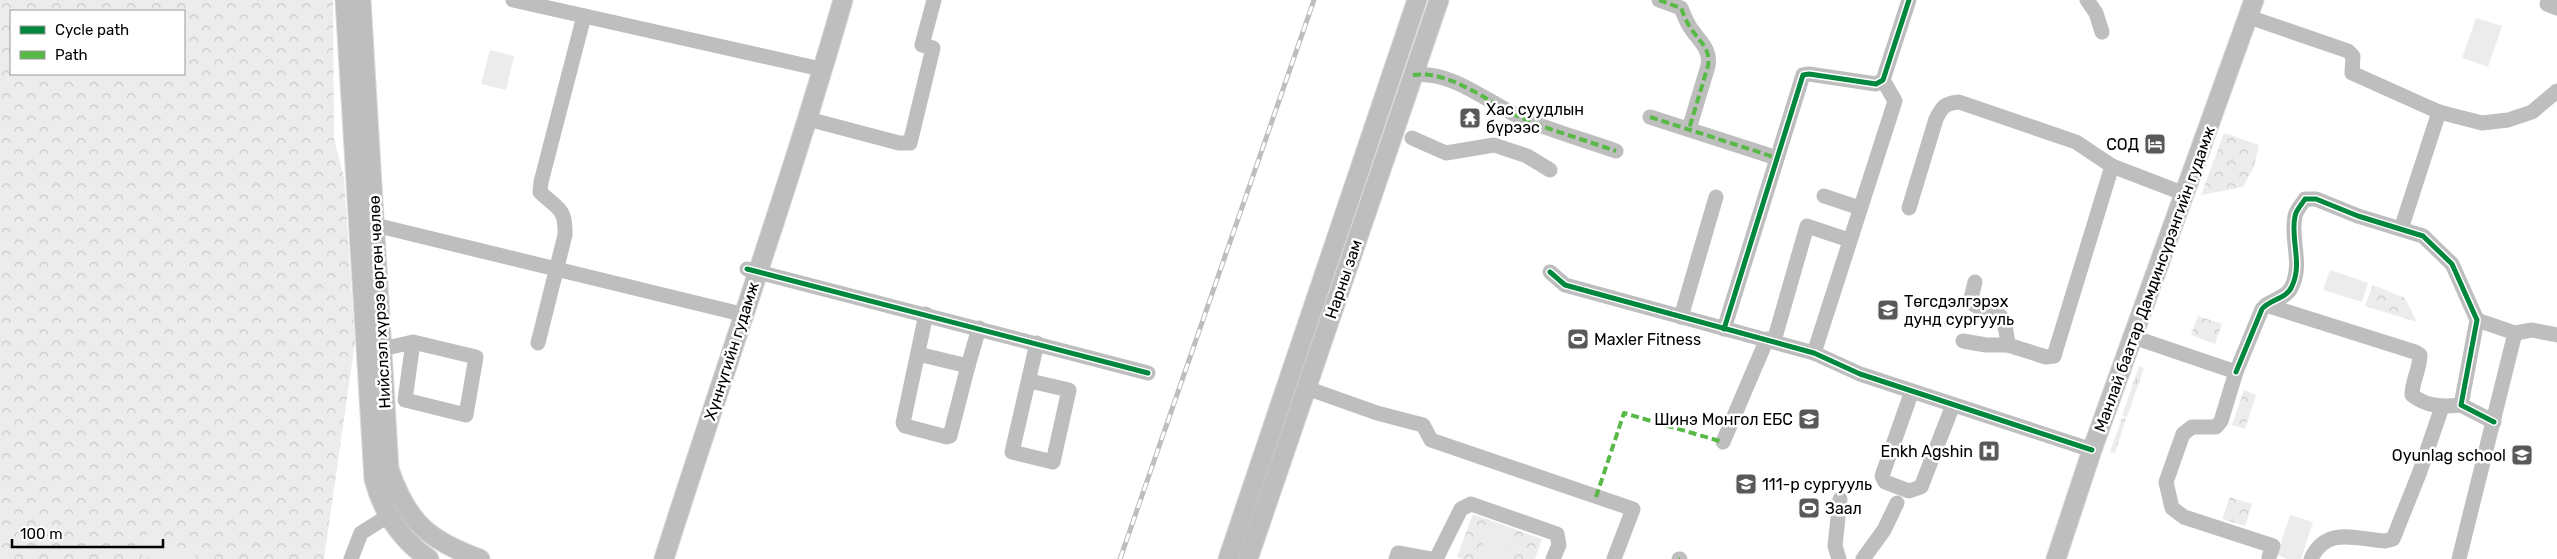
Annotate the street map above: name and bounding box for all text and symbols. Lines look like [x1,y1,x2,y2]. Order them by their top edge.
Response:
legend [10,10,185,75]
text: Cycle path [55,21,129,39]
text: Path [55,46,88,64]
place label: Хас суудлын бүрээс [1486,100,1584,137]
temple icon: Хас суудлын бүрээс [1458,106,1482,130]
street label: Манлай баатар Дамдинсүрэнгийн гудамж [2090,124,2219,435]
hotel icon: СОД [2143,132,2167,156]
place label: СОД [2106,135,2139,154]
street label: Нийслэл хүрээ өргөн чөлөө [364,195,395,409]
street label: Нарны зам [1321,237,1366,321]
street label: Хүннүгийн гудамж [700,279,763,423]
place label: Төгсдэлгэрэх дунд сургууль [1904,292,2014,329]
school or university icon: Төгсдэлгэрэх дунд сургууль [1876,298,1900,322]
sports icon: Maxler Fitness [1566,327,1590,351]
place label: Maxler Fitness [1594,330,1701,349]
school or university icon: Шинэ Монгол ЕБС [1797,407,1821,431]
place label: Шинэ Монгол ЕБС [1654,410,1793,429]
hospital icon: Enkh Agshin [1977,439,2001,463]
place label: Enkh Agshin [1880,442,1973,461]
school or university icon: Oyunlag school [2510,443,2534,467]
place label: Oyunlag school [2392,446,2506,465]
school or university icon: 111-р сургууль [1734,472,1758,496]
place label: 111-р сургууль [1762,475,1872,494]
sports icon: Заал [1797,496,1821,520]
place label: Заал [1825,499,1862,518]
scale bar [12,516,164,548]
text: 100 m [20,525,62,543]

